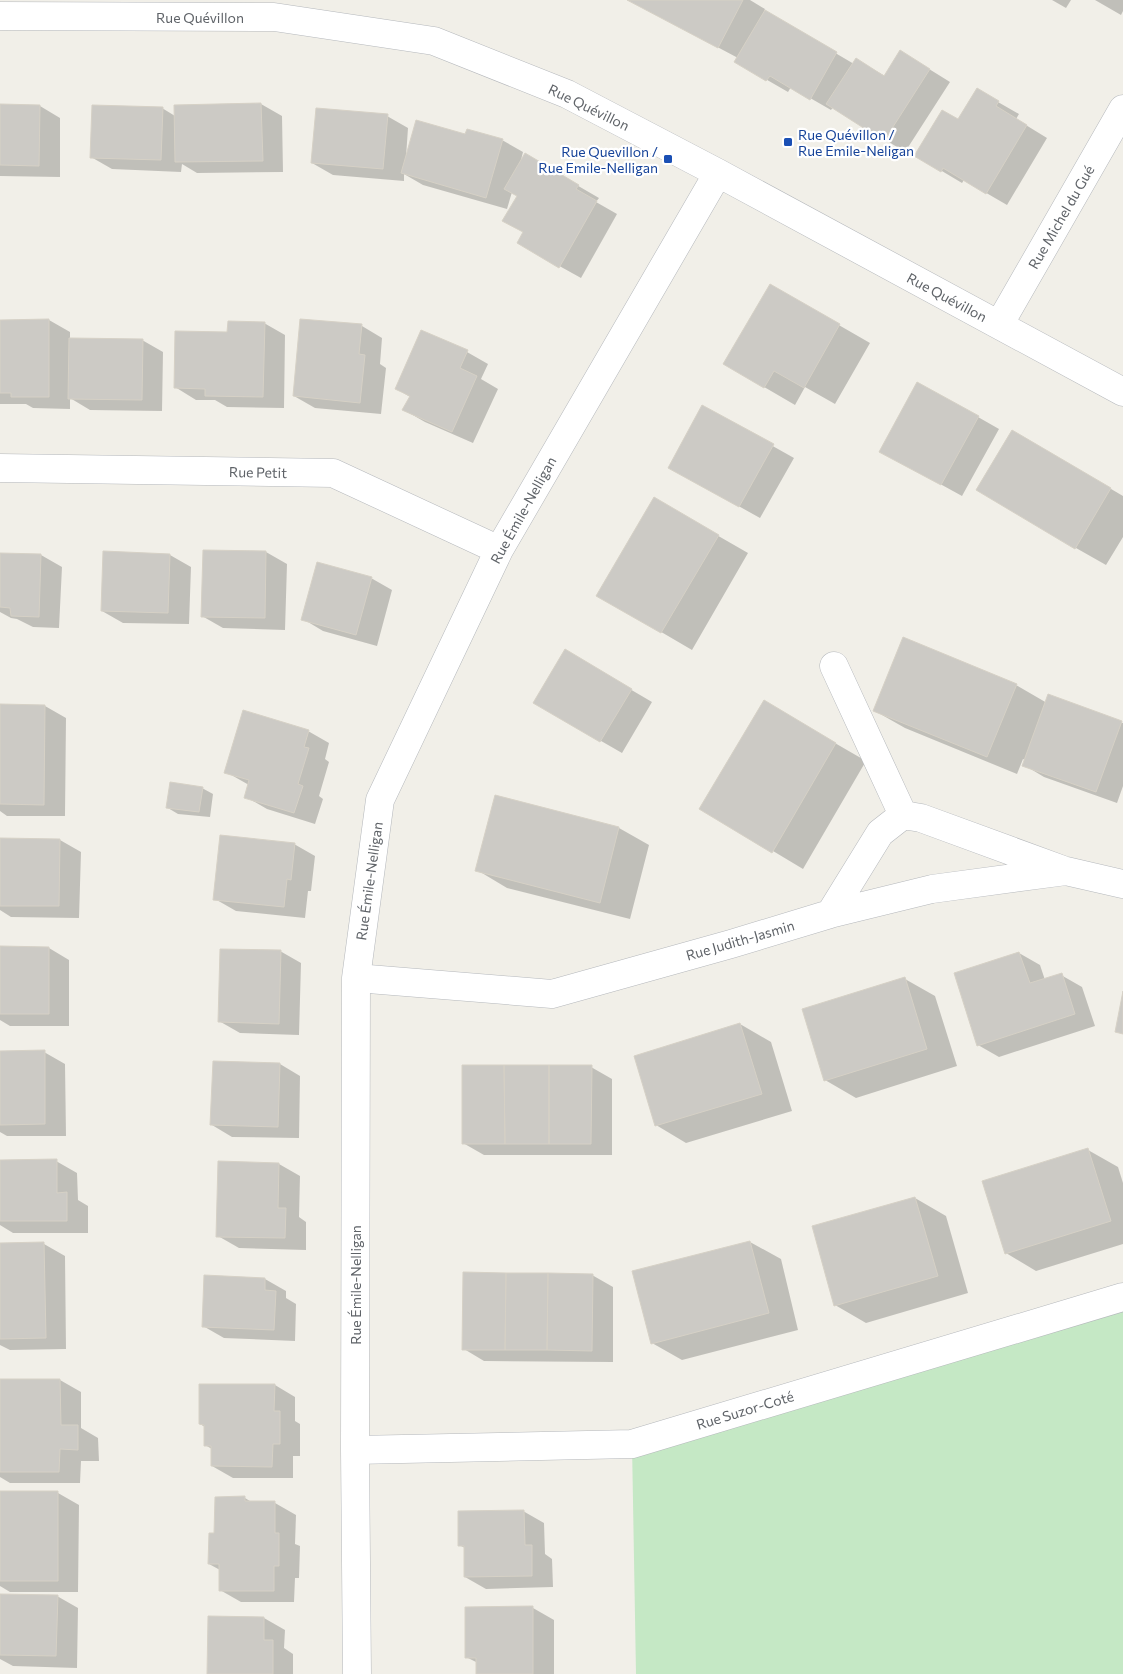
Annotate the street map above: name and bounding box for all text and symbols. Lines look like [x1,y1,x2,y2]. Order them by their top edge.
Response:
street label: Rue Quévillon [156,9,244,26]
street label: Rue Quévillon [546,80,632,134]
place label: Rue Quévillon / Rue Emile-Neligan [798,126,914,159]
marker: Rue Quévillon / Rue Emile-Neligan [782,136,794,148]
place label: Rue Quevillon / Rue Emile-Nelligan [538,143,658,176]
marker: Rue Quevillon / Rue Emile-Nelligan [662,153,674,165]
street label: Rue Michel du Gué [1024,162,1098,272]
street label: Rue Quévillon [904,269,990,325]
street label: Rue Émile-Nelligan [487,454,559,566]
street label: Rue Petit [229,463,287,481]
street label: Rue Émile-Nelligan [352,821,386,941]
street label: Rue Judith-Jasmin [684,916,796,964]
street label: Rue Émile-Nelligan [347,1225,364,1345]
street label: Rue Suzor-Coté [694,1387,796,1433]

